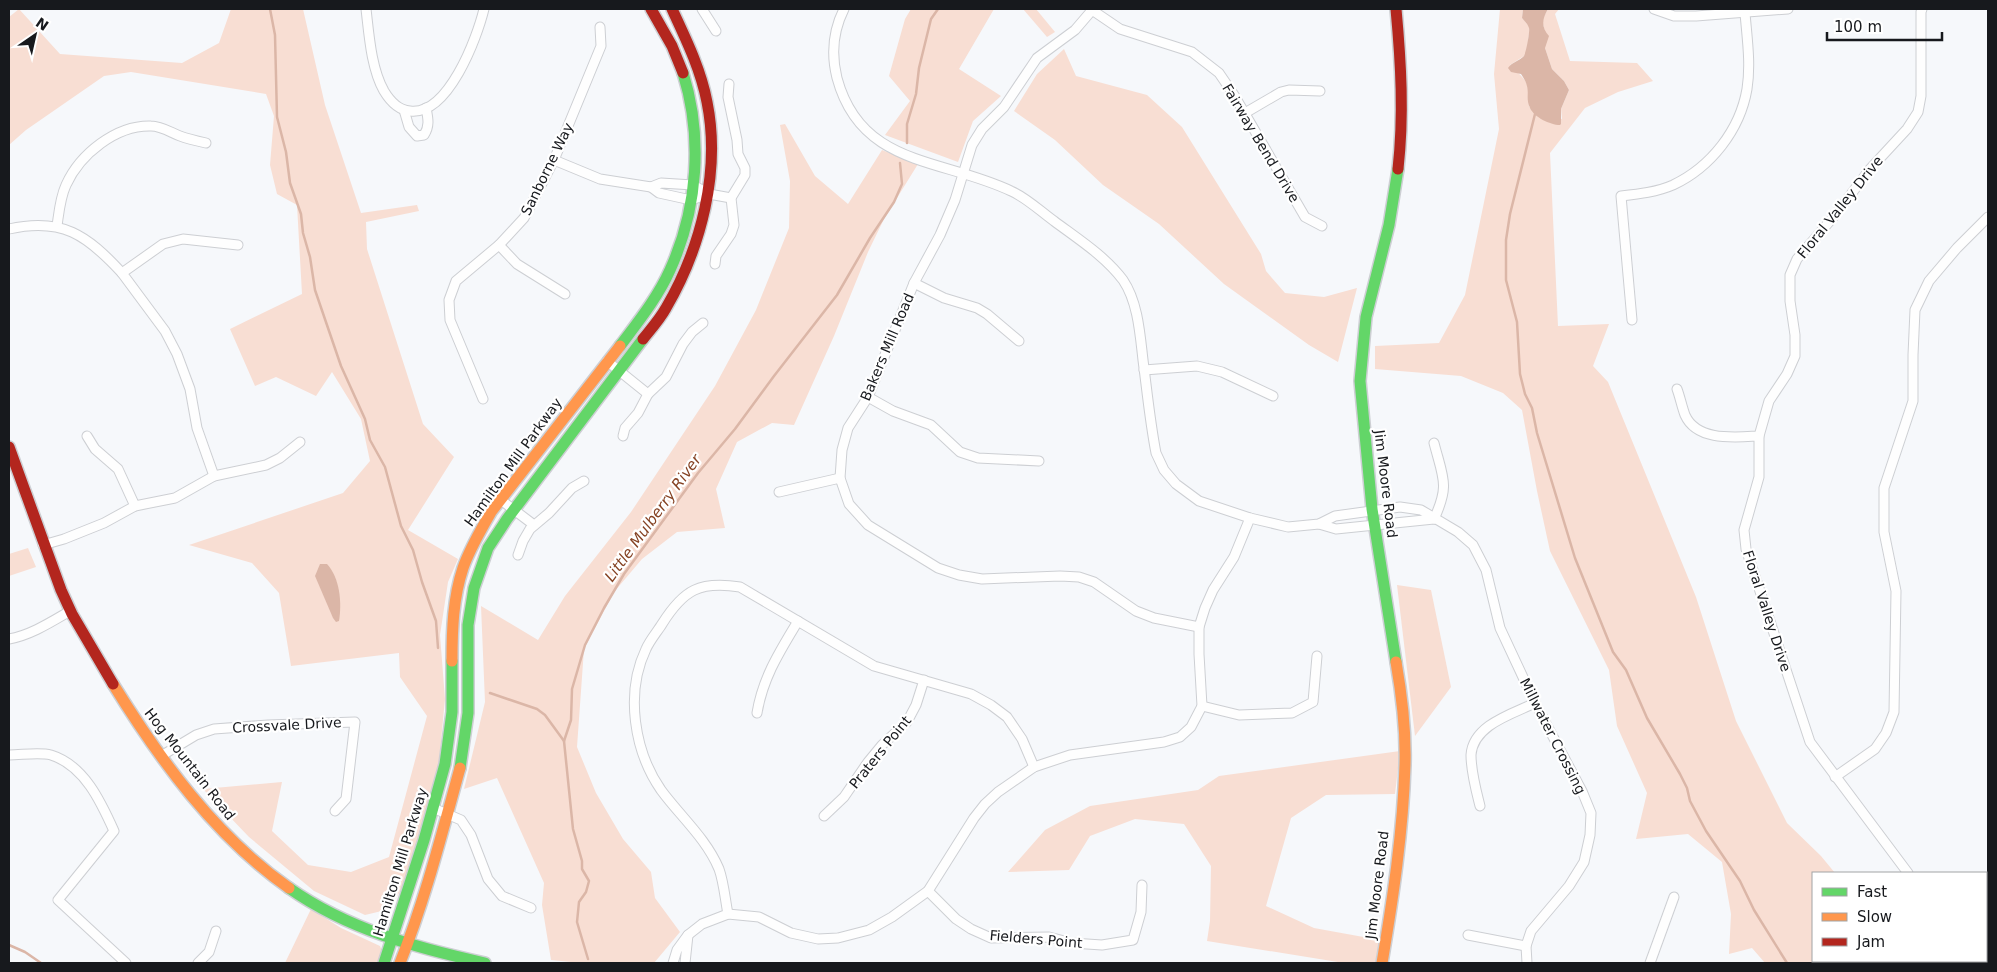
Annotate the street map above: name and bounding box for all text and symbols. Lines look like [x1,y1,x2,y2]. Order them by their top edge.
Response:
north arrow [10,10,60,60]
scale bar [1827,10,1942,42]
text: N [33,14,52,34]
text: 100 m [1834,18,1882,36]
street label: Fairway Bend Drive [1219,81,1303,205]
street label: Sanborne Way [518,120,576,218]
street label: Floral Valley Drive [1794,153,1886,261]
street label: Bakers Mill Road [857,291,917,403]
street label: Hamilton Mill Parkway [461,395,565,529]
street label: Jim Moore Road [1371,428,1401,539]
water label: Little Mulberry River [601,450,706,585]
street label: Floral Valley Drive [1740,548,1794,674]
street label: Millwater Crossing [1517,675,1589,797]
street label: Hog Mountain Road [141,705,239,823]
street label: Praters Point [846,712,915,792]
street label: Crossvale Drive [232,714,342,736]
street label: Hamilton Mill Parkway [370,786,430,938]
street label: Jim Moore Road [1362,830,1392,941]
legend [1812,872,1987,962]
text: Fast [1857,883,1887,901]
text: Slow [1857,908,1892,926]
street label: Fielders Point [989,927,1084,951]
text: Jam [1856,933,1885,951]

